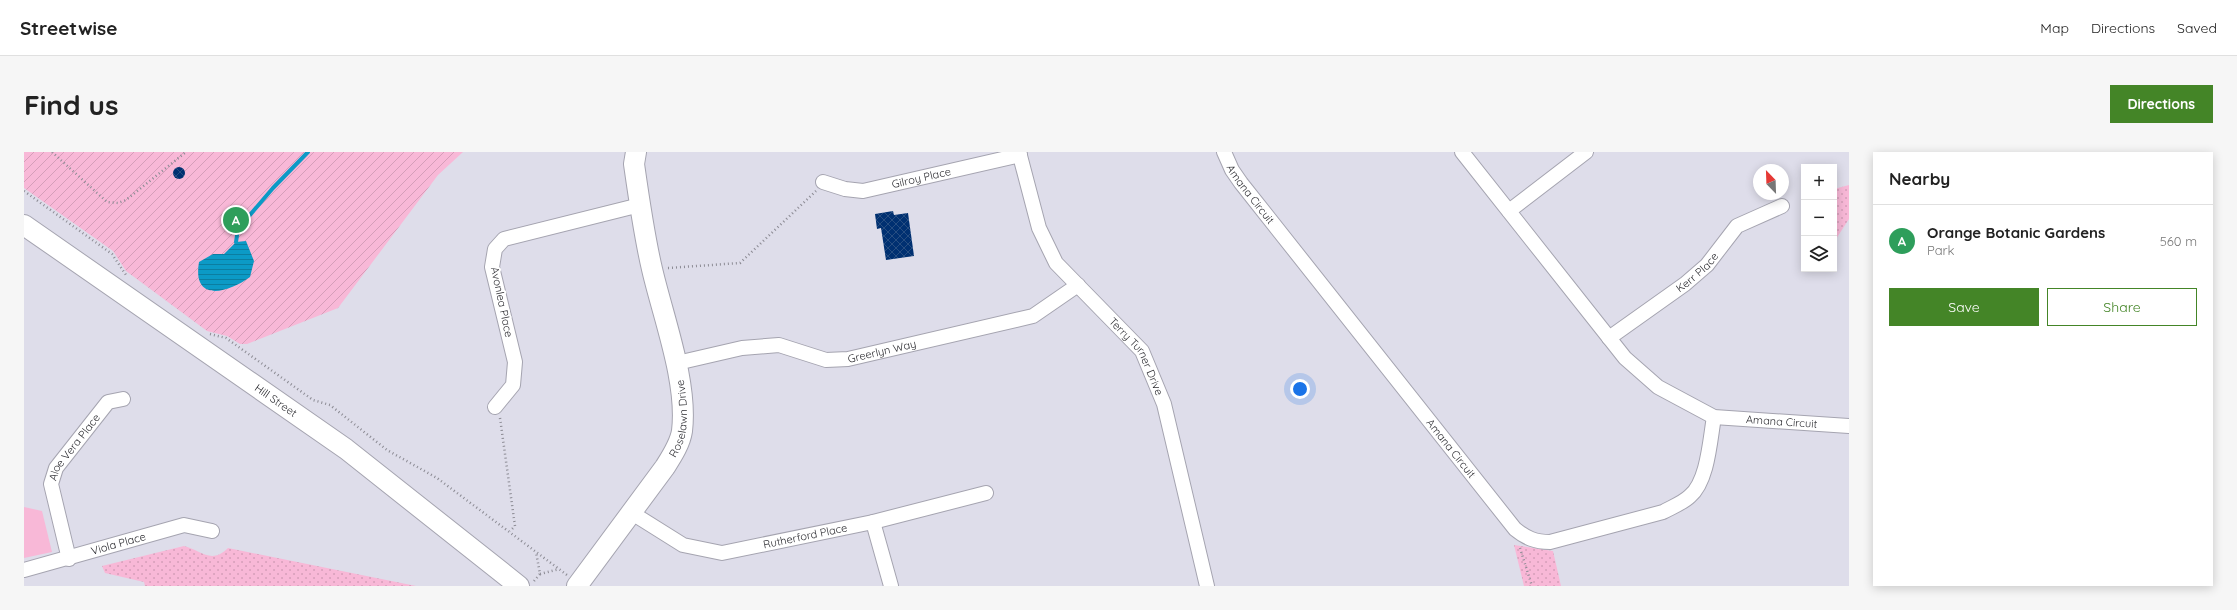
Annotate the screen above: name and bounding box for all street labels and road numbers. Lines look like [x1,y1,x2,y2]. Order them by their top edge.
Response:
street label: Amana Circuit [1223,162,1278,227]
street label: Gilroy Place [890,164,952,191]
street label: Kerr Place [1673,250,1721,295]
street label: Avonlea Place [488,266,516,338]
street label: Terry Turner Drive [1106,314,1167,397]
street label: Greerlyn Way [846,336,917,366]
street label: Roselawn Drive [666,379,690,460]
street label: Hill Street [252,381,300,420]
street label: Aloe Vera Place [45,411,103,482]
street label: Amana Circuit [1746,412,1818,431]
street label: Amana Circuit [1423,416,1479,481]
street label: Rutherford Place [762,520,849,551]
street label: Viola Place [89,529,147,558]

